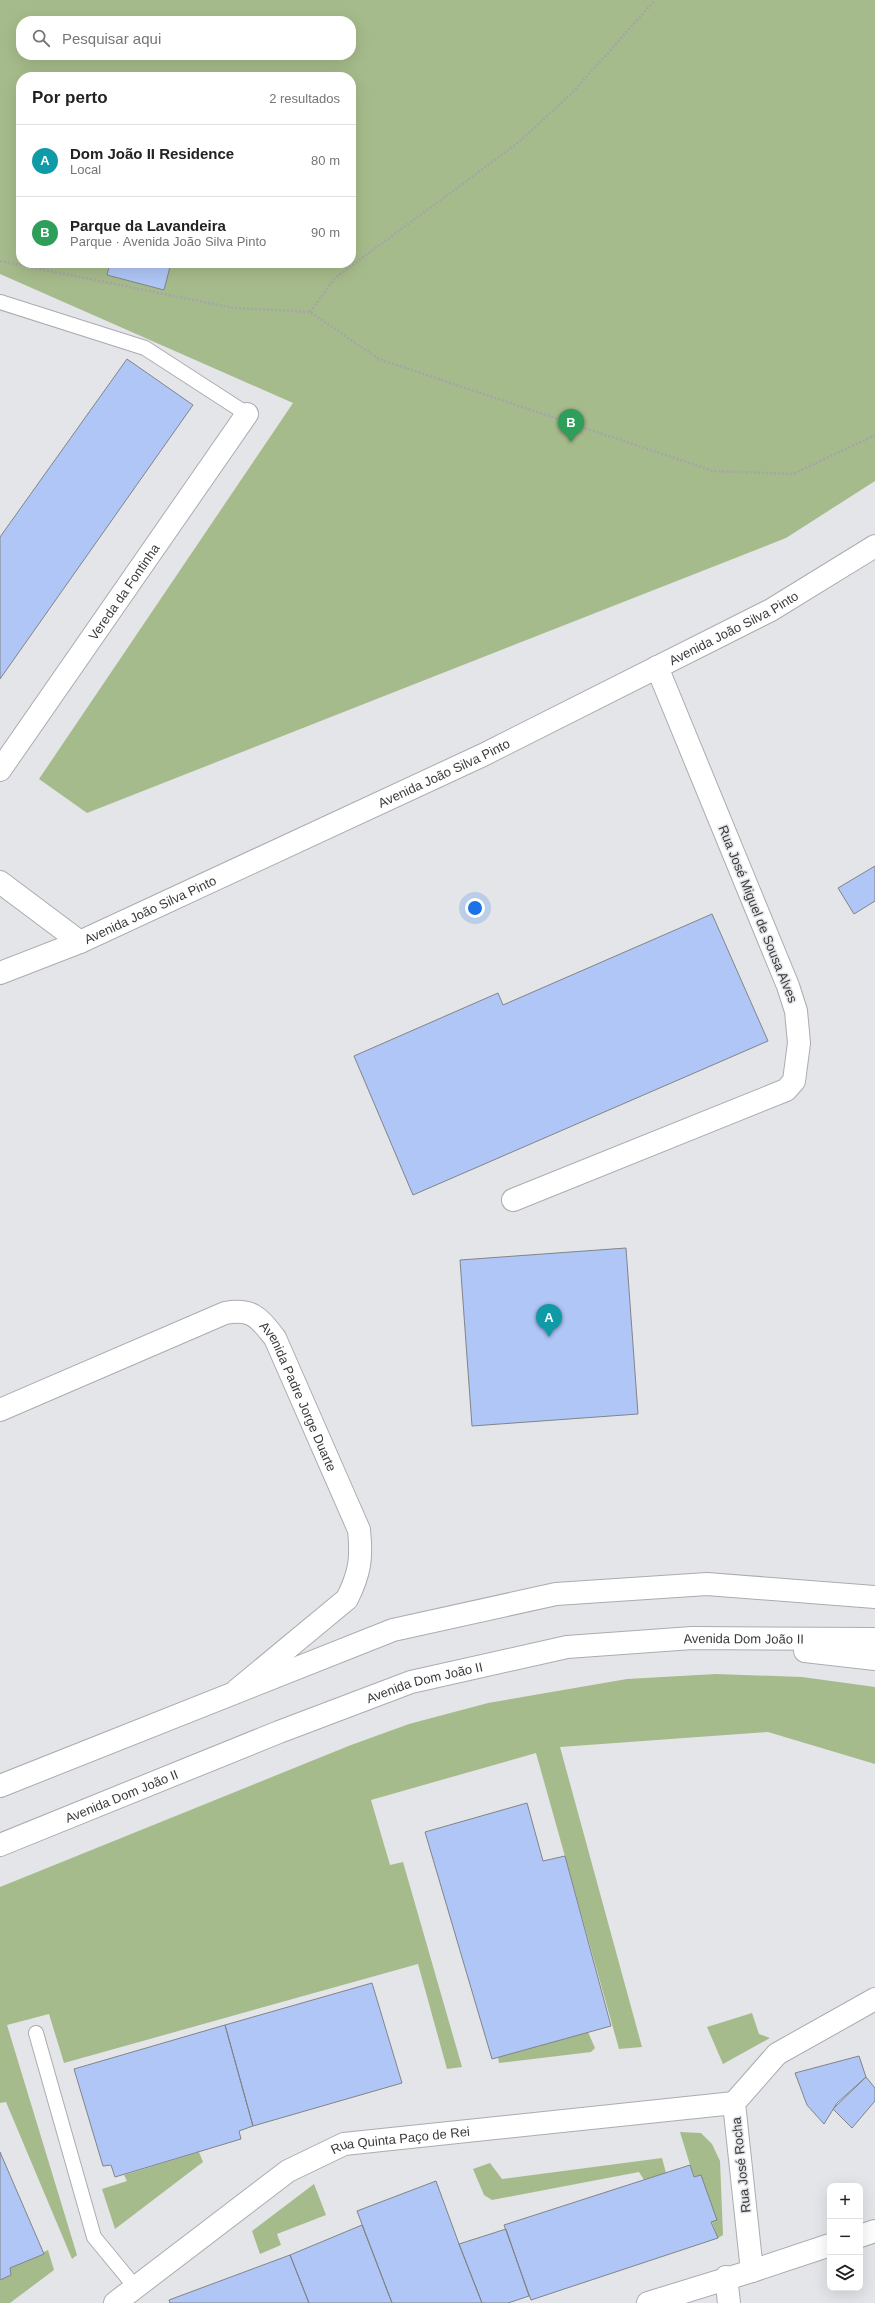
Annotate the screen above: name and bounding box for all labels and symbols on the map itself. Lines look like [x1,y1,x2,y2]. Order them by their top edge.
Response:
pin: B [558,409,584,442]
street label: Vereda da Fontinha [85,540,163,643]
street label: Avenida João Silva Pinto [666,588,801,668]
street label: Avenida João Silva Pinto [376,735,512,810]
street label: Rua José Miguel de Sousa Alves [715,823,801,1005]
street label: Avenida João Silva Pinto [82,872,218,947]
your location [465,898,485,918]
pin: A [536,1304,562,1337]
street label: Avenida Padre Jorge Duarte [257,1318,340,1473]
street label: Avenida Dom João II [683,1630,804,1646]
street label: Avenida Dom João II [364,1659,484,1706]
street label: Avenida Dom João II [63,1766,180,1825]
street label: Rua José Rocha [728,2116,753,2214]
street label: Rua Quinta Paço de Rei [328,2123,471,2157]

